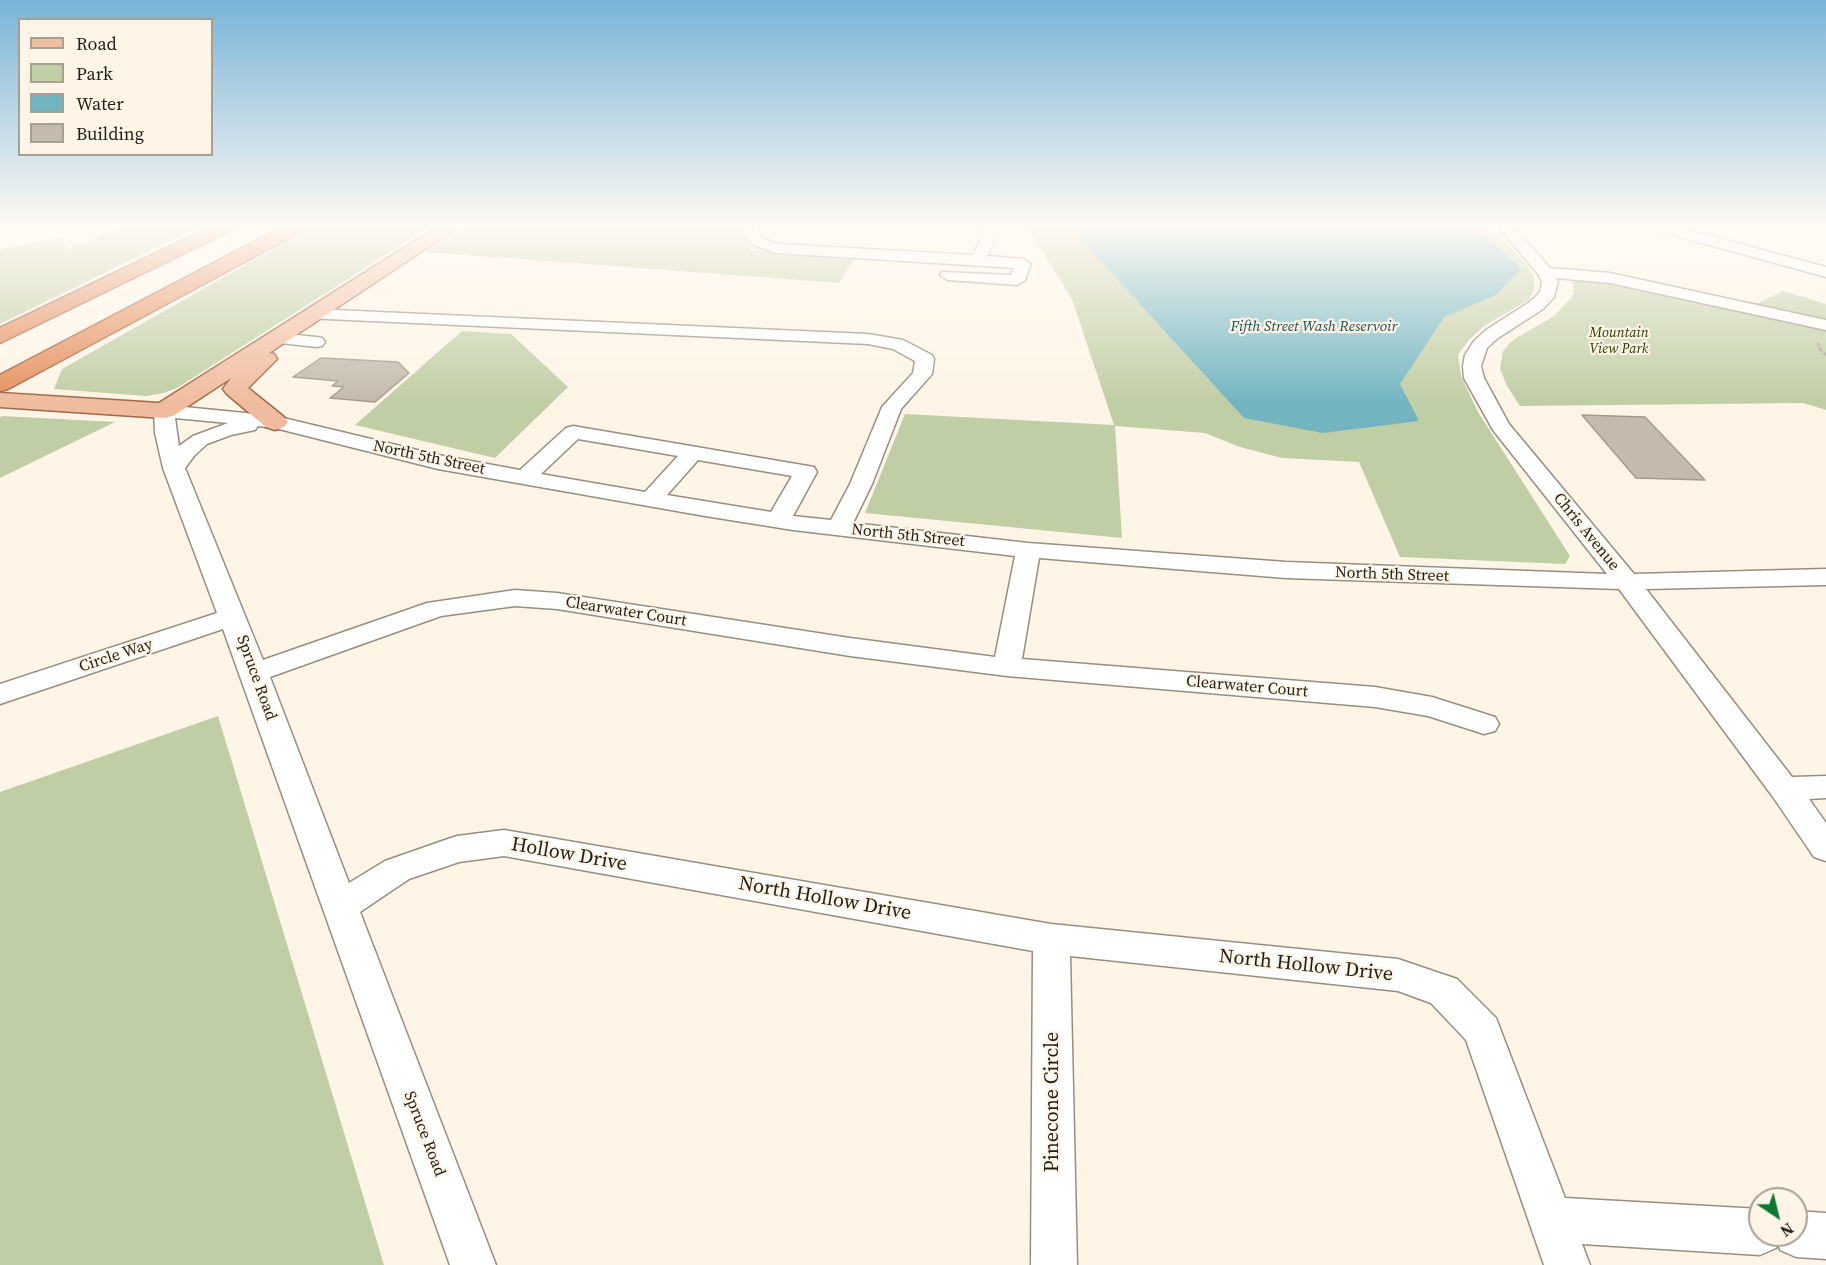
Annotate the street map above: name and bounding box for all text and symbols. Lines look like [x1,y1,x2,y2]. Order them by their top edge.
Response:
legend [18,18,213,156]
text: Road [76,31,117,56]
text: Park [76,61,113,86]
text: Water [76,91,124,116]
text: Building [76,121,144,146]
water label: Fifth Street Wash Reservoir [1230,318,1398,336]
park label: Mountain View Park [1589,325,1649,358]
street label: North 5th Street [371,437,487,479]
street label: Chris Avenue [1549,489,1623,575]
street label: North 5th Street [850,521,966,551]
street label: North 5th Street [1335,563,1449,587]
street label: Clearwater Court [564,593,688,631]
street label: Spruce Road [232,633,280,723]
street label: Circle Way [77,635,155,677]
street label: Clearwater Court [1185,672,1309,702]
street label: Hollow Drive [509,833,629,877]
street label: North Hollow Drive [737,872,913,926]
street label: North Hollow Drive [1218,945,1394,987]
street label: Pinecone Circle [1041,1032,1065,1172]
street label: Spruce Road [399,1089,449,1179]
north arrow [1748,1187,1808,1247]
text: N [1776,1218,1798,1242]

